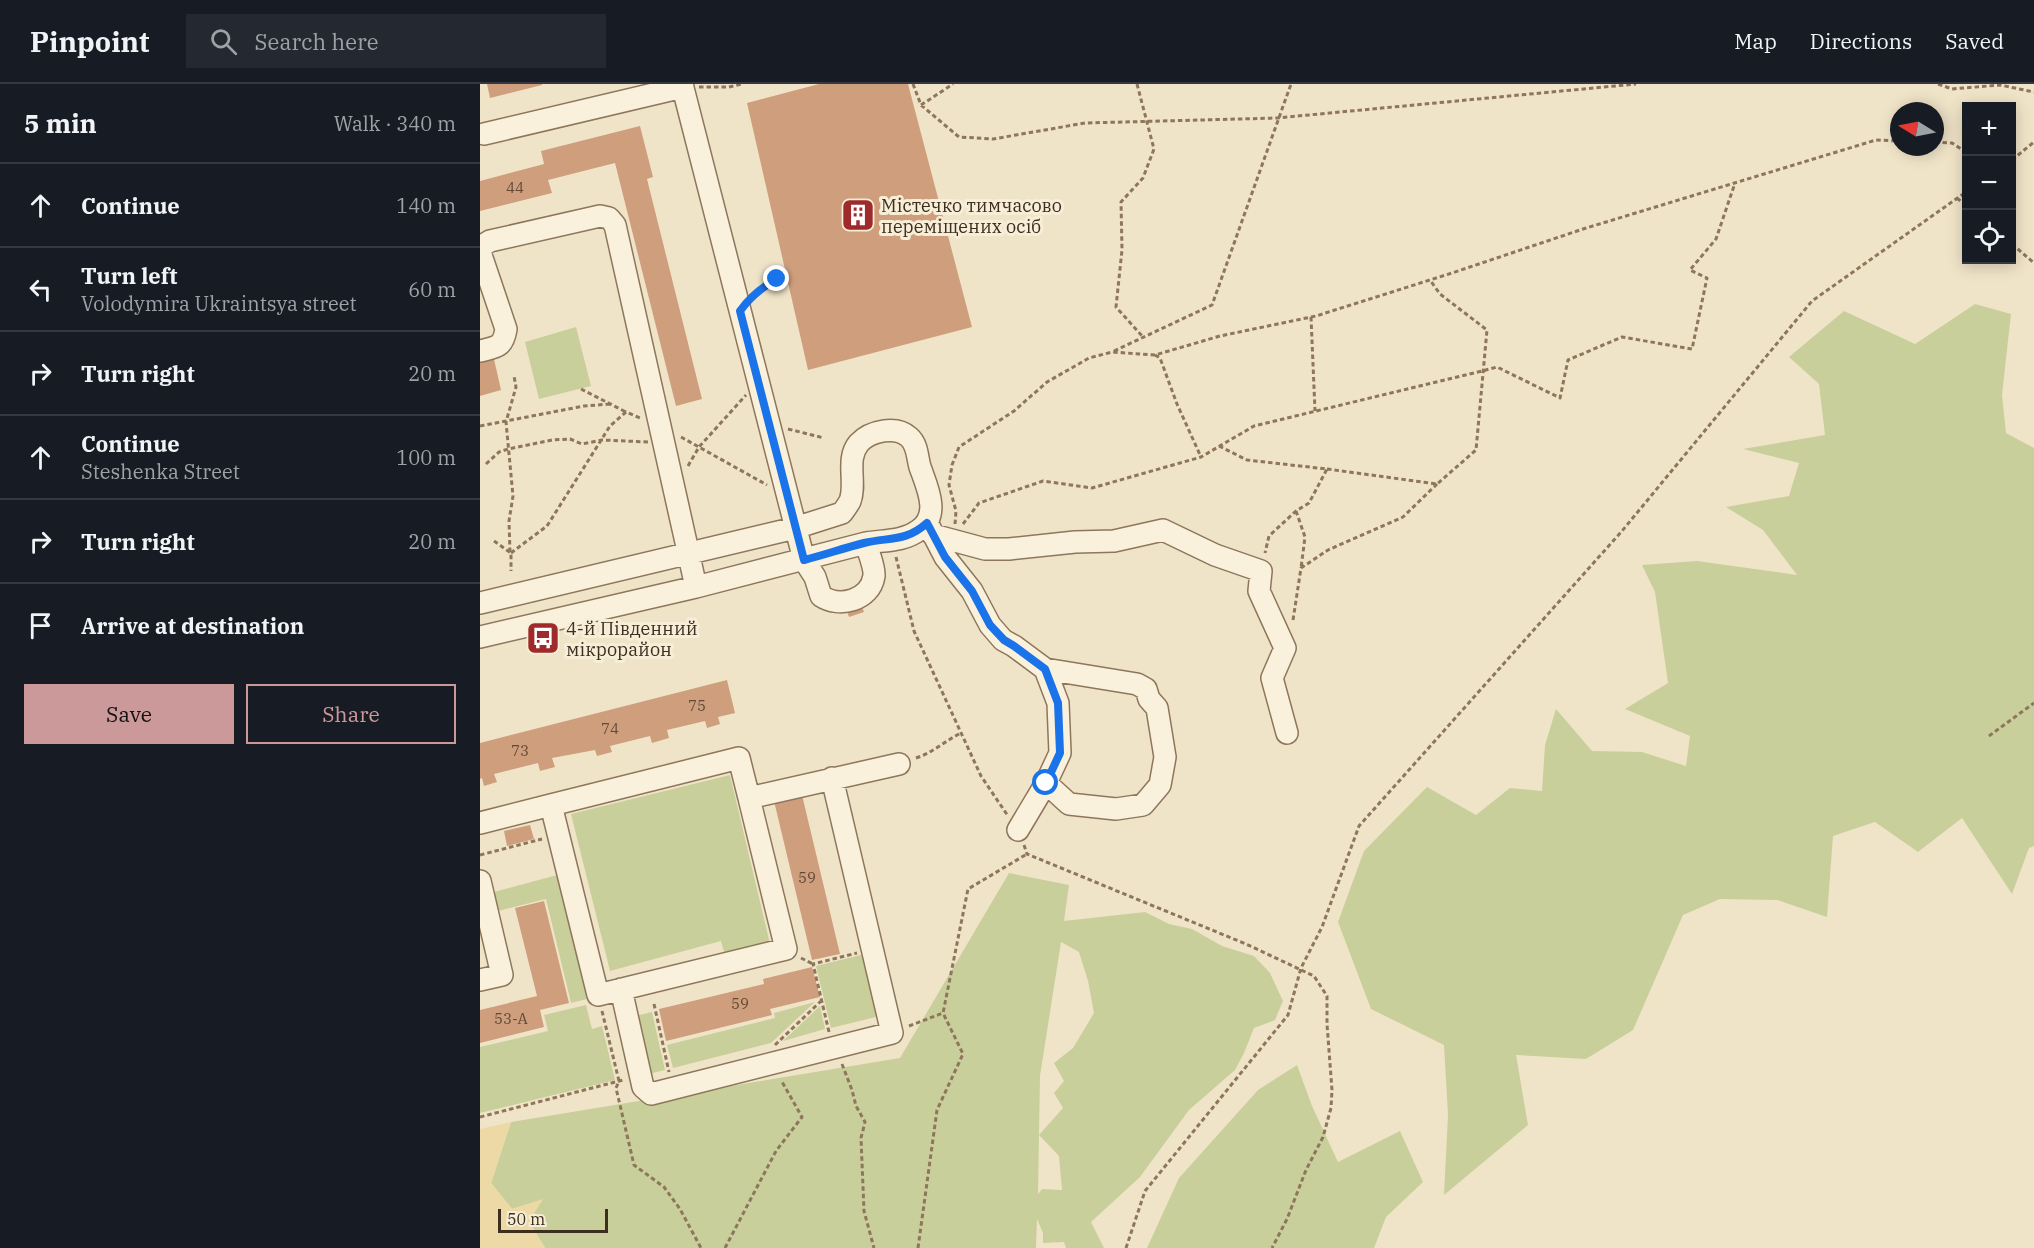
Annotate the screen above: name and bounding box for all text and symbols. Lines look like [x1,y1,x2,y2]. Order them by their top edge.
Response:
search box [186,14,606,68]
text: Pinpoint [30,23,150,60]
icon: search [207,25,240,58]
text: Search here [255,27,378,56]
text: Map [1734,27,1777,55]
text: Directions [1810,27,1912,55]
text: Saved [1945,27,2004,55]
north arrow [1890,102,1944,156]
map controls [1962,102,2016,264]
button: + [1962,102,2016,156]
text: 5 min [24,106,97,140]
text: Walk · 340 m [334,110,456,137]
button: − [1962,156,2016,210]
house number: 44 [506,178,524,197]
icon: ahead [24,189,57,222]
text: Continue [81,191,180,220]
text: 140 m [396,192,456,219]
place label: Містечко тимчасово переміщених осіб [881,194,1062,238]
building icon: Містечко тимчасово переміщених осіб [840,197,876,233]
button: locate [1962,210,2016,264]
text: Turn left [81,261,177,290]
route end [763,265,789,291]
icon: left [24,273,57,306]
text: 60 m [408,276,456,303]
text: Volodymira Ukraintsya street [81,290,357,317]
icon: right [24,357,57,390]
text: Turn right [81,359,195,388]
text: 20 m [408,360,456,387]
text: Continue [81,429,180,458]
icon: ahead [24,441,57,474]
text: 100 m [396,444,456,471]
text: Steshenka Street [81,458,240,485]
icon: right [24,525,57,558]
text: Turn right [81,527,195,556]
text: 20 m [408,528,456,555]
icon: arrive [24,609,57,642]
text: Arrive at destination [81,611,304,640]
place label: 4-й Південний мікрорайон [566,617,698,661]
bus stop icon: 4-й Південний мікрорайон [525,620,561,656]
button: Save [24,684,234,744]
button: Share [246,684,456,744]
house number: 75 [688,696,706,715]
house number: 74 [601,719,619,738]
house number: 73 [511,741,529,760]
route start [1032,769,1058,795]
house number: 59 [798,868,816,887]
house number: 59 [731,994,749,1013]
house number: 53-А [494,1009,529,1028]
scale bar [498,1206,608,1234]
text: 50 m [507,1209,545,1229]

